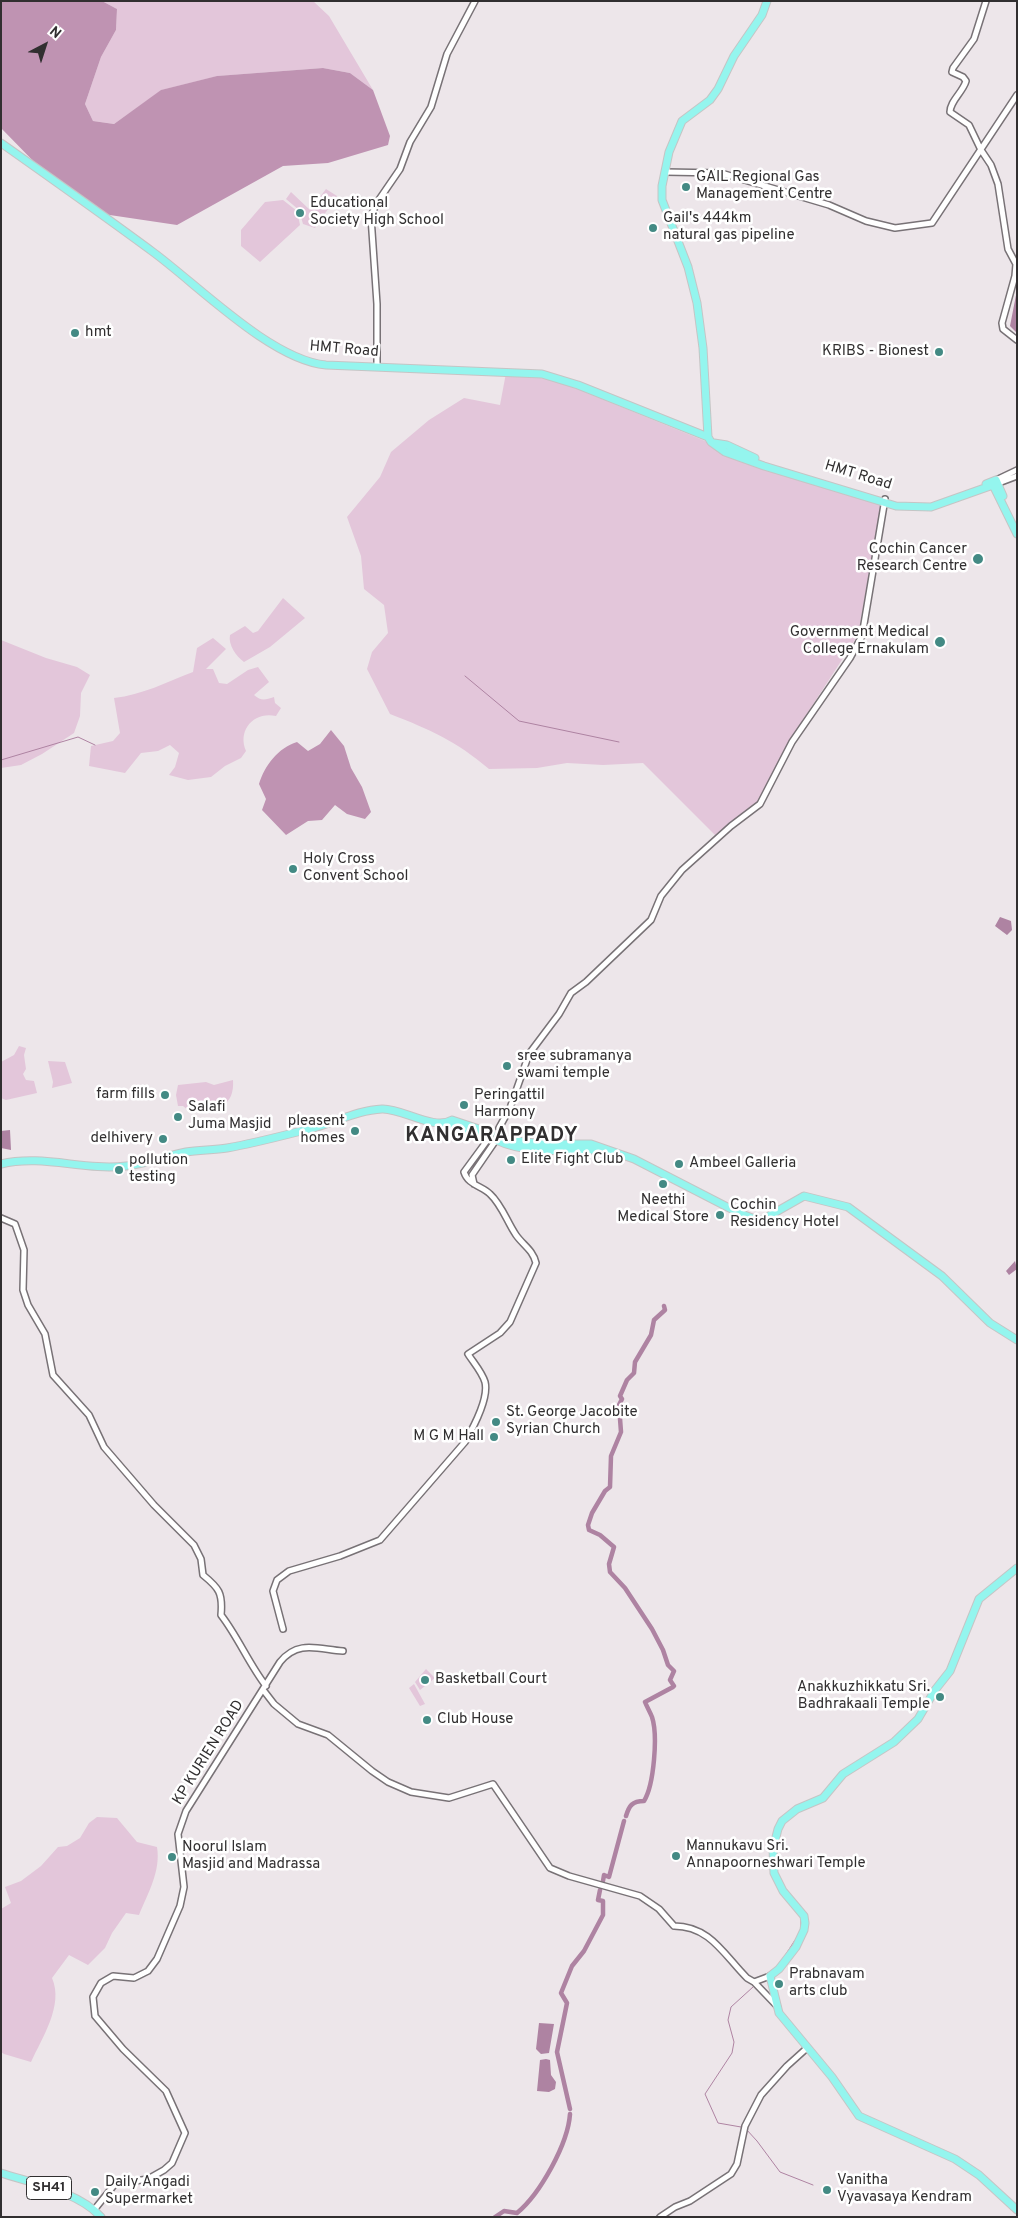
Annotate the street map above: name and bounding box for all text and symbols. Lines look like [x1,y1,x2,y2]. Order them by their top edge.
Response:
north arrow [20,20,70,70]
text: N [46,23,64,43]
place label: GAIL Regional Gas Management Centre [696,169,832,204]
marker: GAIL Regional Gas Management Centre [680,181,692,193]
place label: Educational Society High School [310,195,444,230]
marker: Educational Society High School [294,207,306,219]
place label: Gail's 444km natural gas pipeline [663,210,794,245]
marker: Gail's 444km natural gas pipeline [647,222,659,234]
place label: hmt [85,324,112,342]
marker: hmt [69,327,81,339]
street label: HMT Road [309,338,379,362]
place label: KRIBS - Bionest [822,343,929,361]
marker: KRIBS - Bionest [933,346,945,358]
street label: HMT Road [822,457,894,495]
place label: Cochin Cancer Research Centre [857,541,967,576]
marker: Cochin Cancer Research Centre [971,552,985,566]
place label: Government Medical College Ernakulam [790,624,929,659]
marker: Government Medical College Ernakulam [933,635,947,649]
place label: Holy Cross Convent School [303,851,409,886]
marker: Holy Cross Convent School [287,863,299,875]
place label: sree subramanya swami temple [517,1048,632,1083]
marker: sree subramanya swami temple [501,1060,513,1072]
place label: farm fills [96,1086,155,1104]
place label: Peringattil Harmony [474,1087,545,1122]
marker: farm fills [159,1089,171,1101]
place label: Salafi Juma Masjid [188,1099,272,1134]
marker: Peringattil Harmony [458,1099,470,1111]
marker: Salafi Juma Masjid [172,1111,184,1123]
place label: pleasent homes [288,1113,345,1148]
marker: pleasent homes [349,1125,361,1137]
district label: KANGARAPPADY [404,1125,580,1149]
place label: delhivery [91,1130,153,1148]
marker: delhivery [157,1133,169,1145]
place label: Elite Fight Club [521,1151,623,1169]
place label: pollution testing [129,1152,188,1187]
marker: Elite Fight Club [505,1154,517,1166]
place label: Ambeel Galleria [689,1155,796,1173]
marker: Ambeel Galleria [673,1158,685,1170]
marker: pollution testing [113,1164,125,1176]
marker: Neethi Medical Store [657,1178,669,1190]
place label: Neethi Medical Store [617,1192,709,1227]
place label: Cochin Residency Hotel [730,1197,839,1232]
marker: Cochin Residency Hotel [714,1209,726,1221]
place label: St. George Jacobite Syrian Church [506,1404,638,1439]
marker: St. George Jacobite Syrian Church [490,1416,502,1428]
place label: M G M Hall [413,1428,484,1446]
marker: M G M Hall [488,1431,500,1443]
place label: Basketball Court [435,1671,547,1689]
marker: Basketball Court [419,1674,431,1686]
place label: Anakkuzhikkatu Sri. Badhrakaali Temple [797,1679,930,1714]
marker: Anakkuzhikkatu Sri. Badhrakaali Temple [934,1691,946,1703]
street label: KP KURIEN ROAD [170,1697,248,1809]
place label: Club House [437,1711,513,1729]
marker: Club House [421,1714,433,1726]
place label: Mannukavu Sri. Annapoorneshwari Temple [686,1838,865,1873]
place label: Noorul Islam Masjid and Madrassa [182,1839,320,1874]
marker: Mannukavu Sri. Annapoorneshwari Temple [670,1850,682,1862]
marker: Noorul Islam Masjid and Madrassa [166,1851,178,1863]
place label: Prabnavam arts club [789,1966,865,2001]
marker: Prabnavam arts club [773,1978,785,1990]
place label: Vanitha Vyavasaya Kendram [837,2172,972,2207]
place label: Daily Angadi Supermarket [105,2174,193,2209]
road number: SH41 [27,2176,72,2200]
marker: Vanitha Vyavasaya Kendram [821,2184,833,2196]
marker: Daily Angadi Supermarket [89,2186,101,2198]

